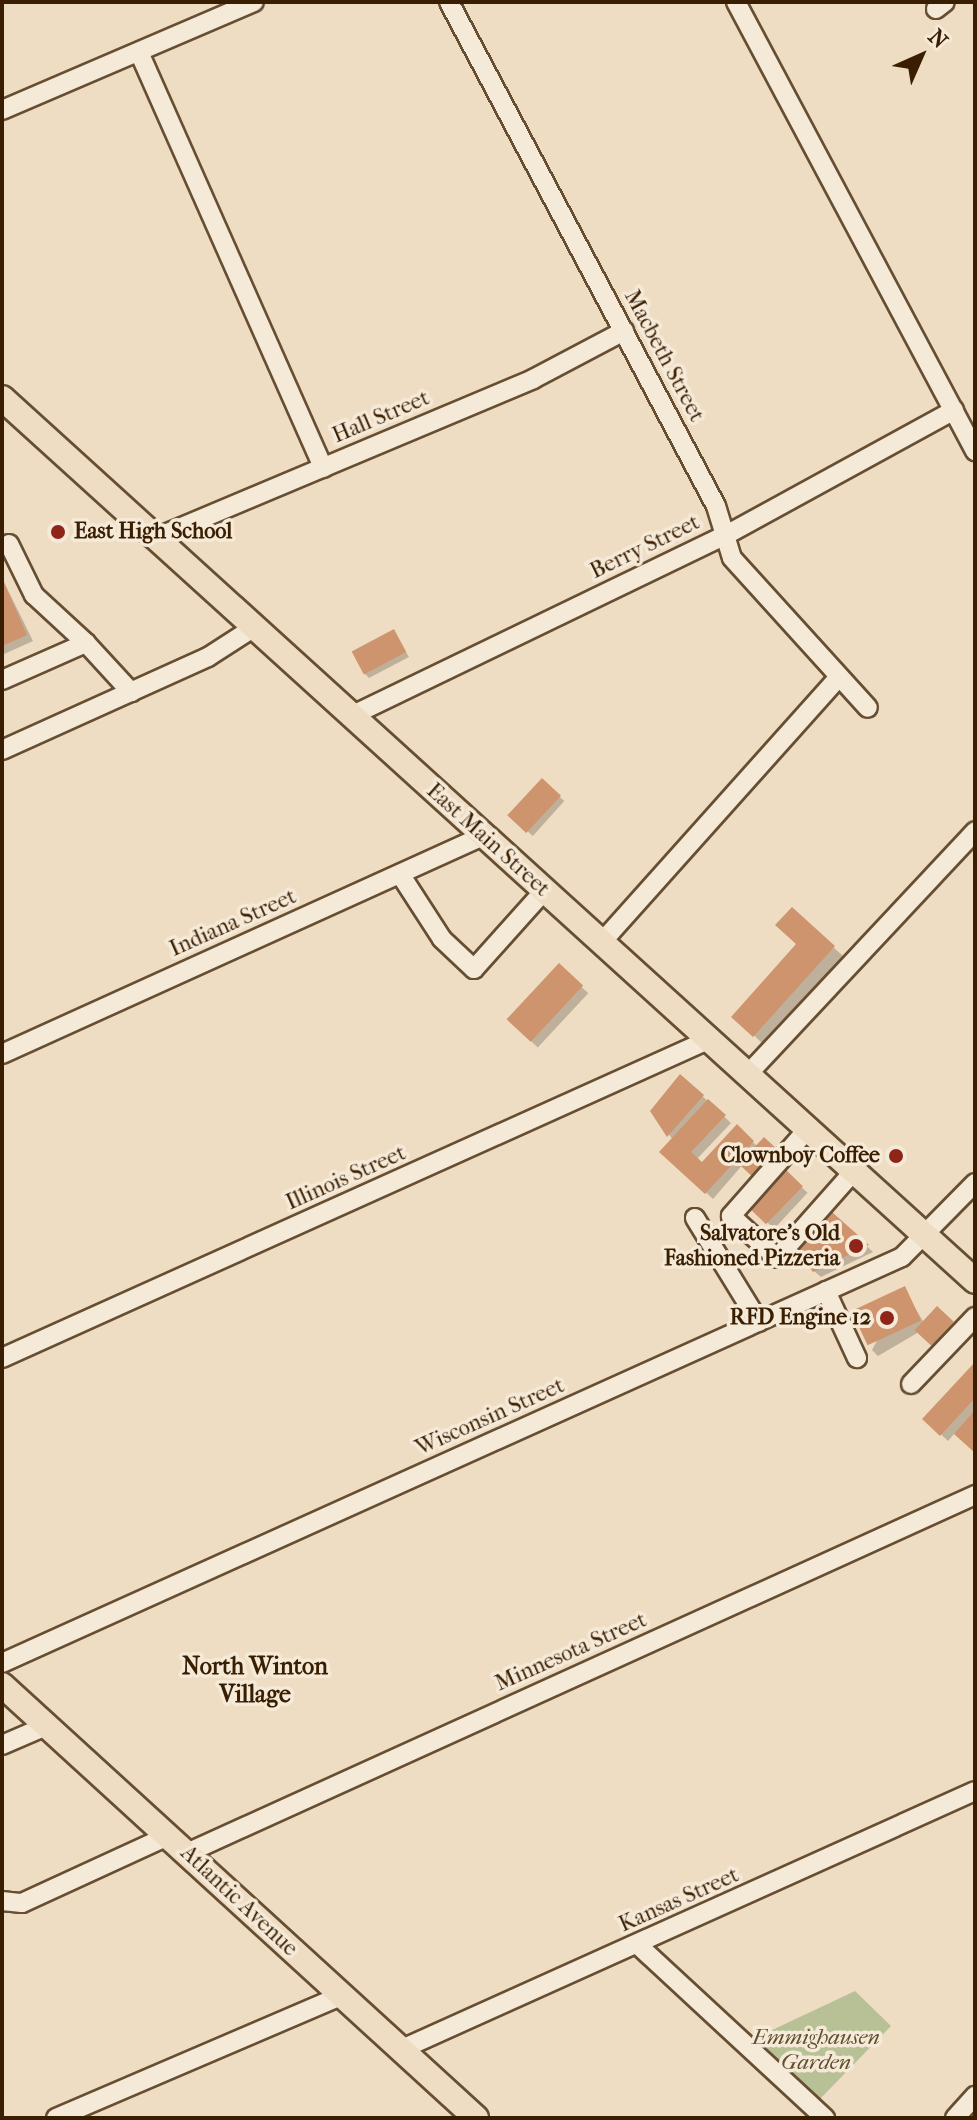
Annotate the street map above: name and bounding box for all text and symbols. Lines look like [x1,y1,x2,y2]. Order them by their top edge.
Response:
north arrow [881,16,961,96]
text: N [923,24,953,54]
street label: Macbeth Street [618,286,710,426]
street label: Hall Street [329,385,433,449]
street label: Berry Street [586,509,704,585]
place label: East High School [74,519,232,545]
marker: East High School [49,523,67,541]
street label: East Main Street [421,778,555,902]
street label: Indiana Street [166,883,300,963]
street label: Illinois Street [282,1140,410,1216]
place label: Clownboy Coffee [720,1143,880,1169]
marker: Clownboy Coffee [887,1147,905,1165]
place label: Salvatore's Old Fashioned Pizzeria [664,1220,840,1272]
marker: Salvatore's Old Fashioned Pizzeria [847,1237,865,1255]
place label: RFD Engine 12 [730,1305,871,1331]
marker: RFD Engine 12 [878,1309,896,1327]
street label: Wisconsin Street [412,1372,568,1462]
street label: Minnesota Street [491,1607,651,1697]
district label: North Winton Village [182,1653,328,1709]
street label: Atlantic Avenue [175,1840,303,1962]
street label: Kansas Street [615,1862,743,1938]
park label: Emmighausen Garden [752,2024,880,2076]

